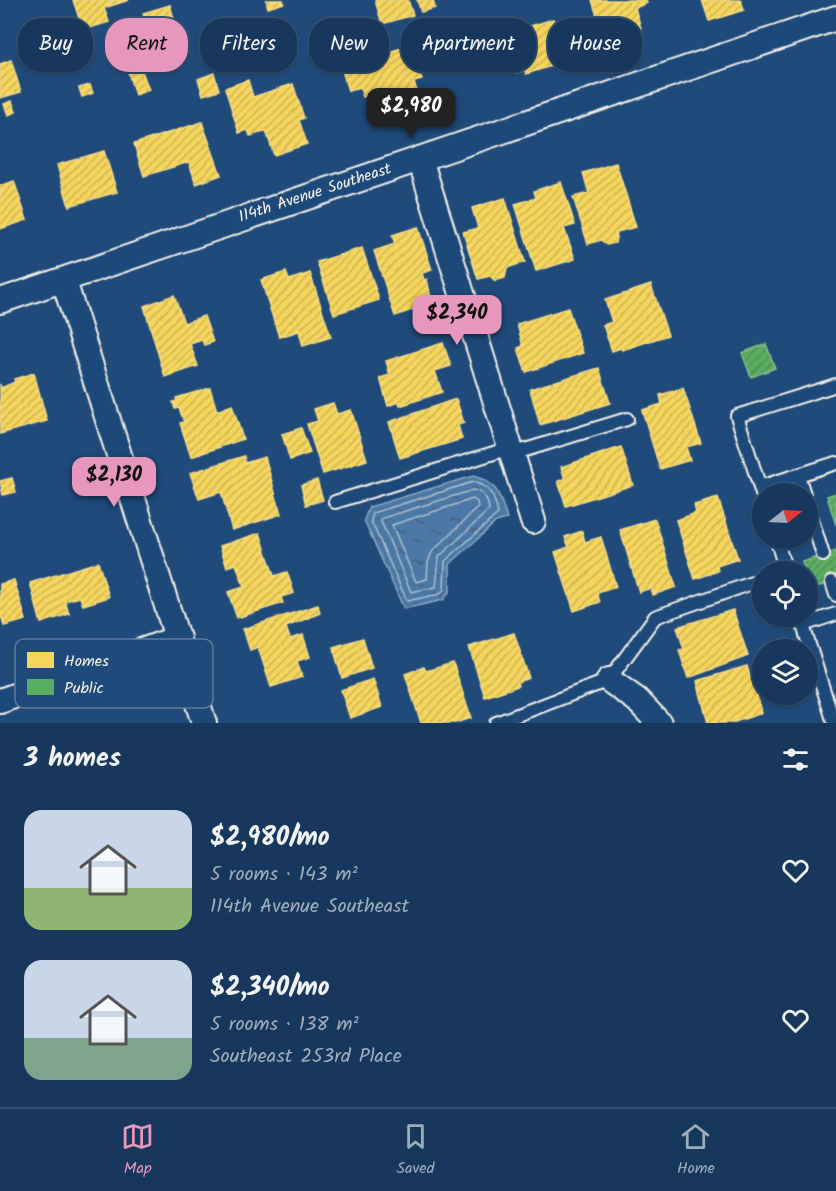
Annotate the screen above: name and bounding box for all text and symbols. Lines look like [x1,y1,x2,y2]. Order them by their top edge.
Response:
chip: Buy [18,18,93,72]
chip: Rent [105,18,188,72]
chip: Filters [200,18,297,72]
chip: New [309,18,389,72]
chip: Apartment [401,18,536,72]
chip: House [548,18,642,72]
pin: $2,980 [362,88,460,139]
text: $2,980 [381,91,441,123]
street label: 114th Avenue Southeast [235,156,395,230]
pin: $2,340 [408,295,506,346]
text: $2,340 [427,298,487,330]
pin: $2,130 [65,457,163,508]
text: $2,130 [86,460,142,492]
north arrow [752,483,818,549]
map controls [752,483,818,705]
button: locate [752,561,818,627]
legend [15,639,213,708]
button: layers [752,639,818,705]
text: Homes [64,649,109,674]
text: Public [64,676,104,701]
text: 3 homes [24,738,121,780]
icon: filters [779,743,812,776]
text: $2,980/mo [210,817,330,859]
icon: home [72,834,144,906]
icon: heart [779,854,812,887]
text: 5 rooms · 143 m² [210,859,358,891]
text: 114th Avenue Southeast [210,891,409,923]
text: $2,340/mo [210,967,330,1009]
icon: home [72,984,144,1056]
icon: heart [779,1004,812,1037]
text: 5 rooms · 138 m² [210,1009,359,1041]
text: Southeast 253rd Place [210,1041,402,1073]
tab: Map [121,1120,154,1181]
tab: Saved [397,1120,435,1181]
tab: Home [677,1120,715,1181]

